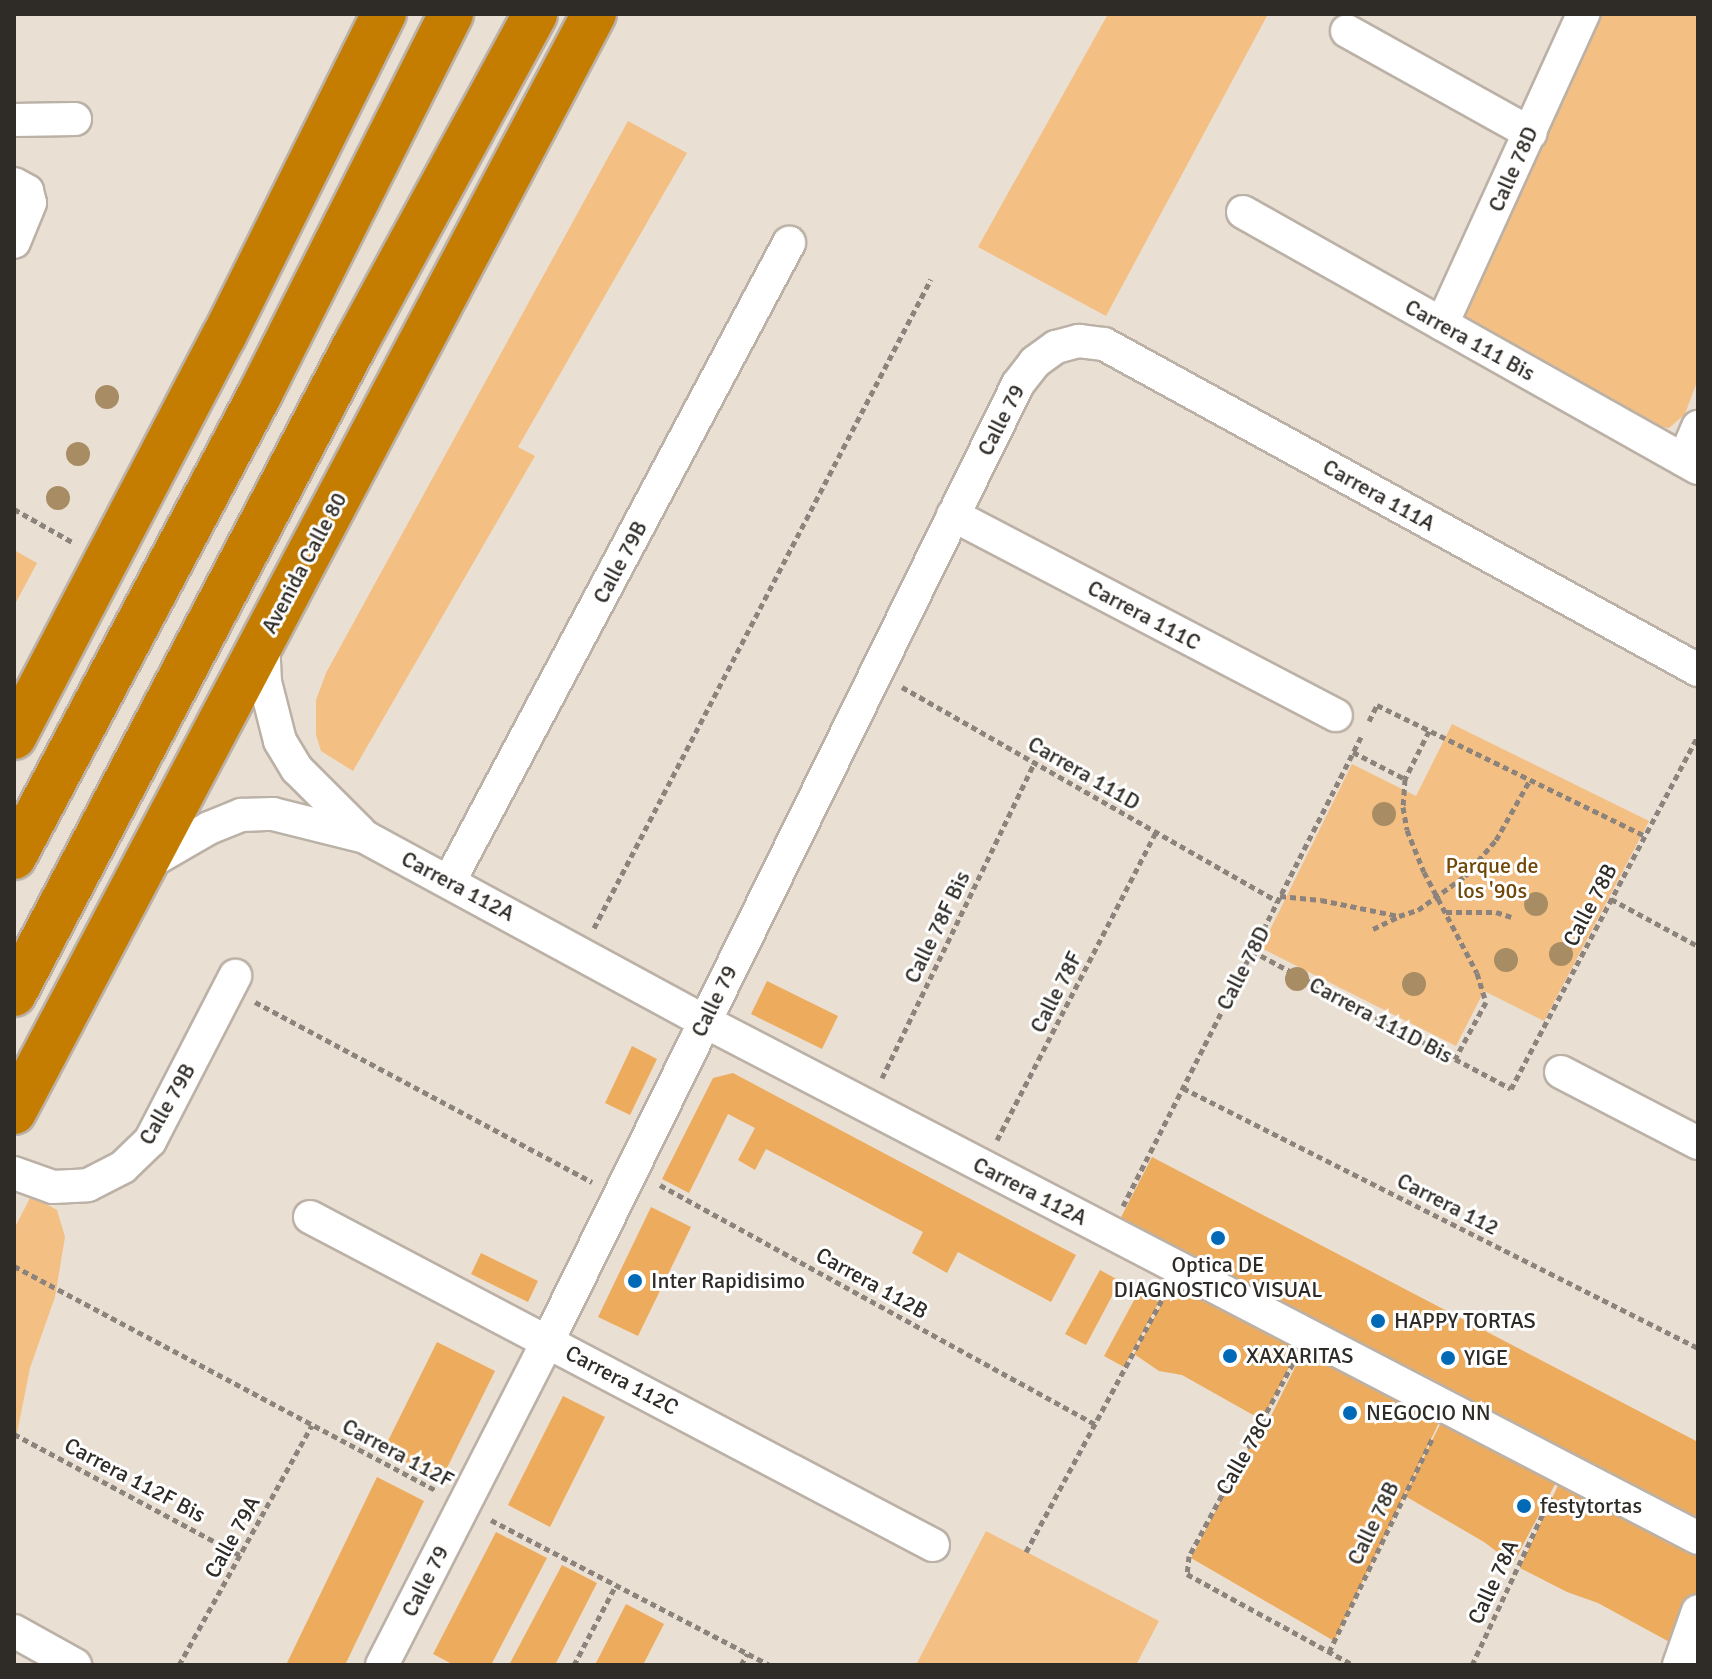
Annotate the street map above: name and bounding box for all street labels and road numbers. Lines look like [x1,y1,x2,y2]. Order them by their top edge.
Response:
street label: Calle 78D [1483,122,1543,216]
street label: Carrera 111 Bis [1400,293,1540,387]
street label: Calle 79 [972,380,1030,460]
street label: Carrera 111A [1318,453,1440,537]
street label: Avenida Calle 80 [256,488,352,638]
street label: Calle 79B [587,516,653,608]
street label: Carrera 111C [1083,574,1205,656]
street label: Carrera 111D [1023,730,1145,816]
street label: Carrera 112A [397,845,519,927]
street label: Calle 78B [1557,859,1623,951]
street label: Calle 78F Bis [898,867,976,987]
street label: Calle 78D [1211,922,1275,1014]
street label: Calle 78F [1024,947,1088,1037]
street label: Calle 79 [685,961,743,1041]
street label: Carrera 111D Bis [1305,971,1457,1069]
street label: Calle 79B [133,1059,201,1149]
street label: Carrera 112A [969,1151,1091,1231]
street label: Carrera 112 [1393,1167,1503,1241]
street label: Carrera 112B [811,1241,933,1325]
street label: Carrera 112C [561,1339,683,1421]
street label: Calle 78C [1210,1409,1278,1499]
street label: Carrera 112F [338,1413,458,1493]
street label: Carrera 112F Bis [60,1432,210,1528]
street label: Calle 78B [1341,1477,1405,1569]
street label: Calle 79A [199,1491,265,1583]
street label: Calle 78A [1462,1536,1524,1628]
street label: Calle 79 [396,1541,454,1621]

